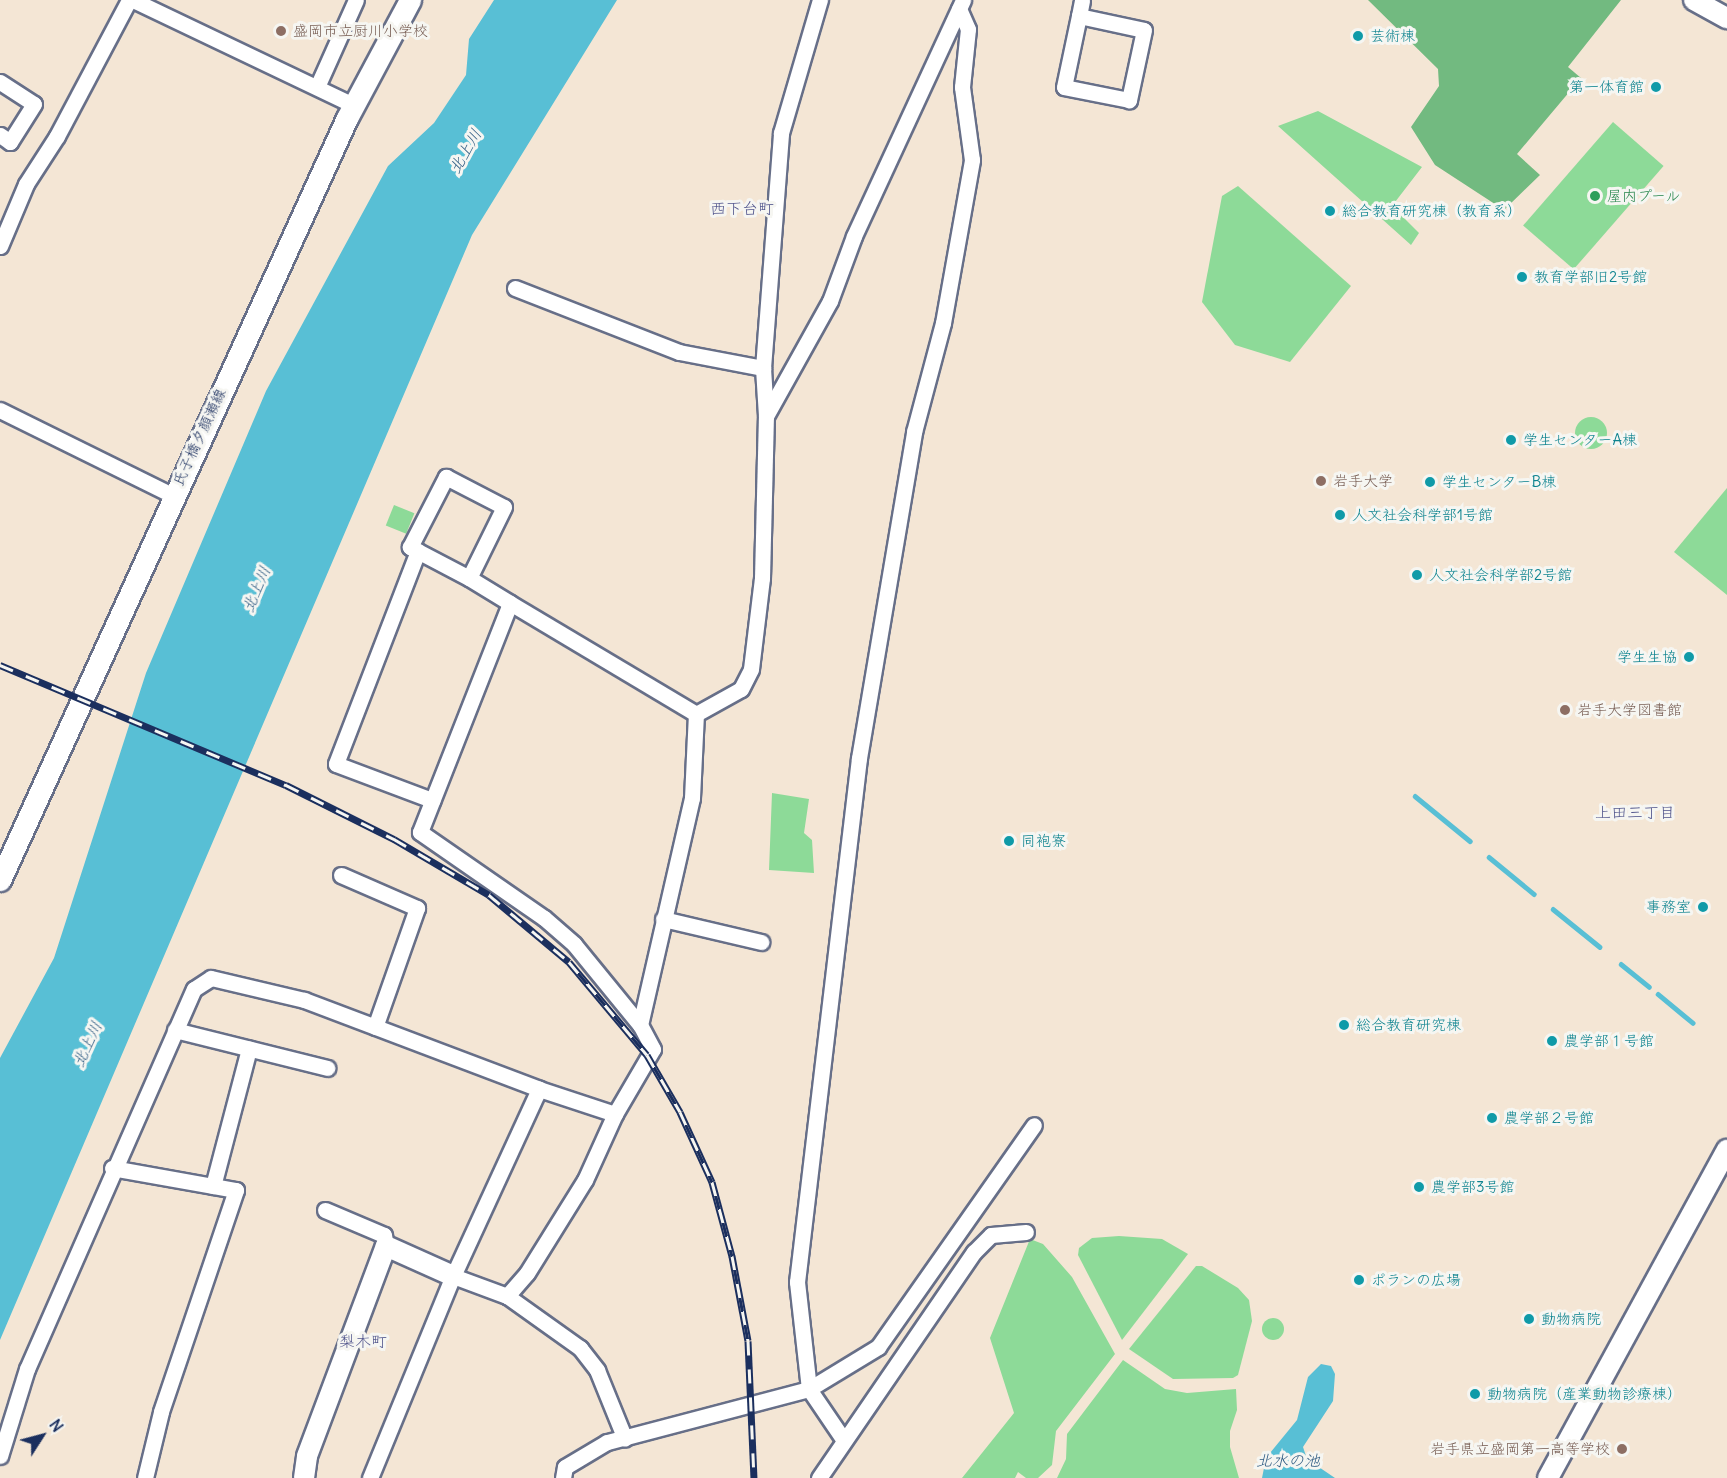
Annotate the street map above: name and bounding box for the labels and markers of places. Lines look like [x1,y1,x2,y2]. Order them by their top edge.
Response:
place label: 盛岡市立厨川小学校 [293,22,428,40]
marker: 盛岡市立厨川小学校 [274,24,288,38]
place label: 芸術棟 [1370,27,1415,45]
marker: 芸術棟 [1351,29,1365,43]
place label: 第一体育館 [1569,78,1644,96]
marker: 第一体育館 [1649,80,1663,94]
place label: 屋内プール [1607,187,1681,205]
marker: 屋内プール [1588,189,1602,203]
place label: 総合教育研究棟（教育系） [1342,202,1522,220]
marker: 総合教育研究棟（教育系） [1323,204,1337,218]
place label: 教育学部旧2号館 [1534,268,1647,286]
marker: 教育学部旧2号館 [1515,270,1529,284]
place label: 学生センターA棟 [1523,431,1638,449]
marker: 学生センターA棟 [1504,433,1518,447]
place label: 岩手大学 [1333,472,1393,490]
place label: 学生センターB棟 [1442,473,1557,491]
marker: 岩手大学 [1314,474,1328,488]
marker: 学生センターB棟 [1423,475,1437,489]
place label: 人文社会科学部1号館 [1352,506,1493,524]
marker: 人文社会科学部1号館 [1333,508,1347,522]
place label: 人文社会科学部2号館 [1429,566,1572,584]
marker: 人文社会科学部2号館 [1410,568,1424,582]
place label: 学生生協 [1617,648,1677,666]
marker: 学生生協 [1682,650,1696,664]
place label: 岩手大学図書館 [1577,701,1682,719]
marker: 岩手大学図書館 [1558,703,1572,717]
place label: 同袍寮 [1021,832,1066,850]
marker: 同袍寮 [1002,834,1016,848]
place label: 事務室 [1646,898,1691,916]
marker: 事務室 [1696,900,1710,914]
place label: 総合教育研究棟 [1356,1016,1461,1034]
marker: 総合教育研究棟 [1337,1018,1351,1032]
place label: 農学部１号館 [1564,1032,1654,1050]
marker: 農学部１号館 [1545,1034,1559,1048]
place label: 農学部２号館 [1504,1109,1594,1127]
marker: 農学部２号館 [1485,1111,1499,1125]
place label: 農学部3号館 [1431,1178,1515,1196]
marker: 農学部3号館 [1412,1180,1426,1194]
place label: ポランの広場 [1371,1271,1461,1289]
marker: ポランの広場 [1352,1273,1366,1287]
place label: 動物病院 [1541,1310,1601,1328]
marker: 動物病院 [1522,1312,1536,1326]
place label: 動物病院（産業動物診療棟） [1487,1385,1682,1403]
marker: 動物病院（産業動物診療棟） [1468,1387,1482,1401]
place label: 岩手県立盛岡第一高等学校 [1430,1440,1610,1458]
marker: 岩手県立盛岡第一高等学校 [1615,1442,1629,1456]

